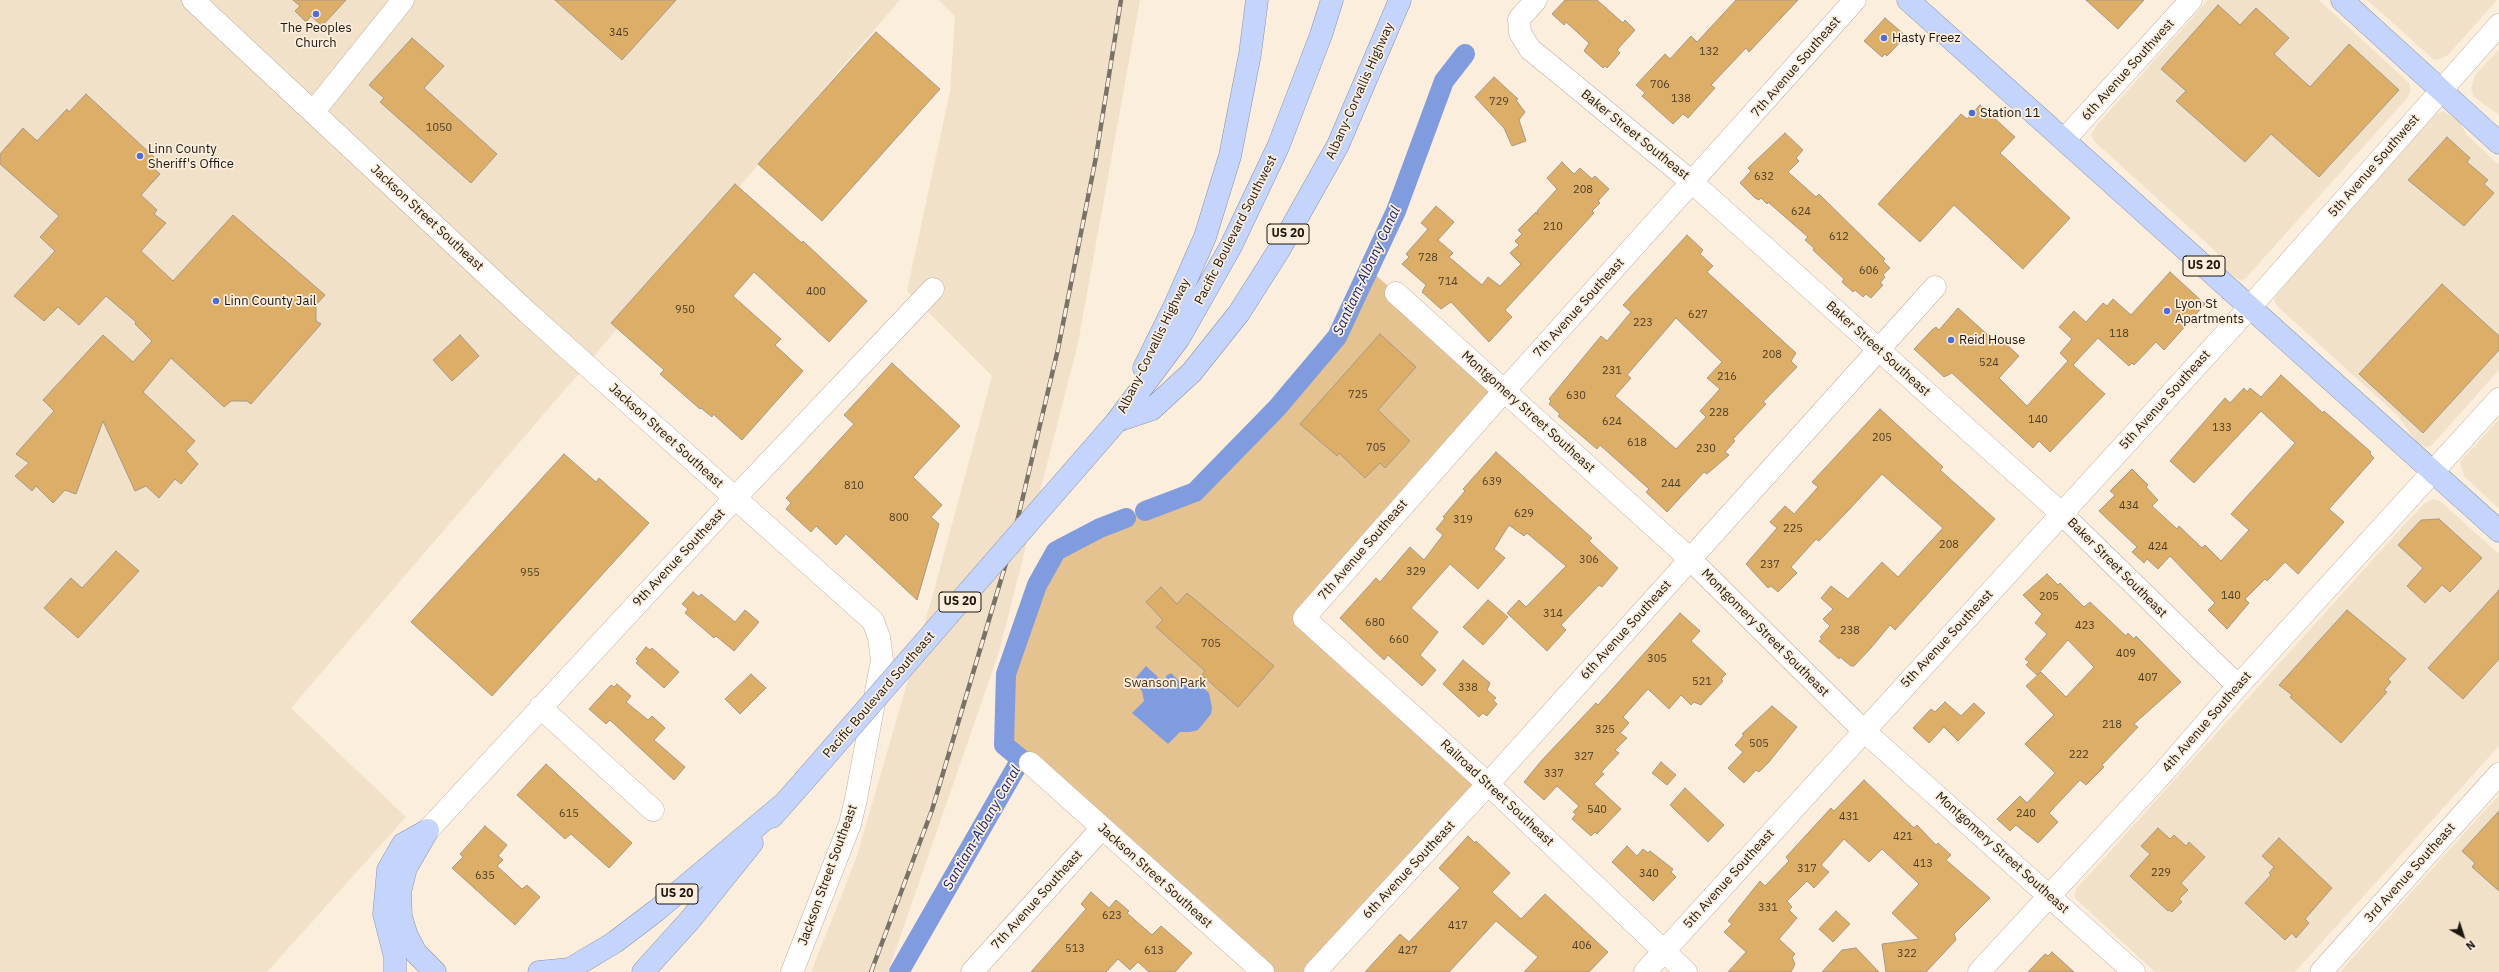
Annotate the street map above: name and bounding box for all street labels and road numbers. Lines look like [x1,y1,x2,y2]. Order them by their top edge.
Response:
street label: 7th Avenue Southeast [1748,13,1844,121]
street label: 6th Avenue Southwest [2078,16,2178,124]
street label: Albany-Corvallis Highway [1323,20,1397,162]
street label: Baker Street Southeast [1578,87,1692,183]
street label: 5th Avenue Southwest [2325,111,2423,221]
street label: Pacific Boulevard Southwest [1191,153,1281,307]
street label: Jackson Street Southeast [367,162,487,274]
road number: US 20 [1267,224,1309,244]
street label: 7th Avenue Southeast [1530,255,1628,361]
road number: US 20 [2183,256,2225,276]
street label: Albany-Corvallis Highway [1114,276,1194,416]
street label: Baker Street Southeast [1823,298,1933,400]
street label: 5th Avenue Southeast [2116,347,2214,453]
street label: Montgomery Street Southeast [1458,348,1598,476]
street label: Jackson Street Southeast [606,380,726,492]
street label: 7th Avenue Southeast [1315,496,1411,604]
street label: 9th Avenue Southeast [630,506,728,610]
street label: Baker Street Southeast [2064,515,2170,621]
street label: Montgomery Street Southeast [1698,566,1832,700]
street label: 6th Avenue Southeast [1577,577,1675,683]
street label: 5th Avenue Southeast [1898,587,1996,691]
road number: US 20 [939,592,981,612]
street label: Pacific Boulevard Southeast [820,628,938,762]
street label: 4th Avenue Southeast [2159,668,2255,776]
street label: Railroad Street Southeast [1437,736,1557,850]
street label: Montgomery Street Southeast [1932,789,2072,917]
street label: Jackson Street Southeast [795,802,861,948]
street label: 6th Avenue Southeast [1360,818,1458,922]
street label: Jackson Street Southeast [1095,820,1215,932]
street label: 3rd Avenue Southeast [2361,820,2459,926]
street label: 5th Avenue Southeast [1680,826,1778,932]
street label: 7th Avenue Southeast [988,847,1086,953]
road number: US 20 [656,884,698,904]

